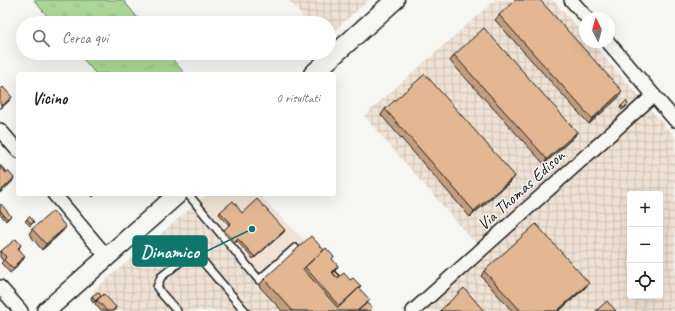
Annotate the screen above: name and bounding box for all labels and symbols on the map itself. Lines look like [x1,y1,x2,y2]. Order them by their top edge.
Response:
north arrow [579,12,615,48]
street label: Via Thomas Edison [473,144,570,235]
callout: Dinamico [133,236,207,266]
text: Dinamico [141,241,200,263]

